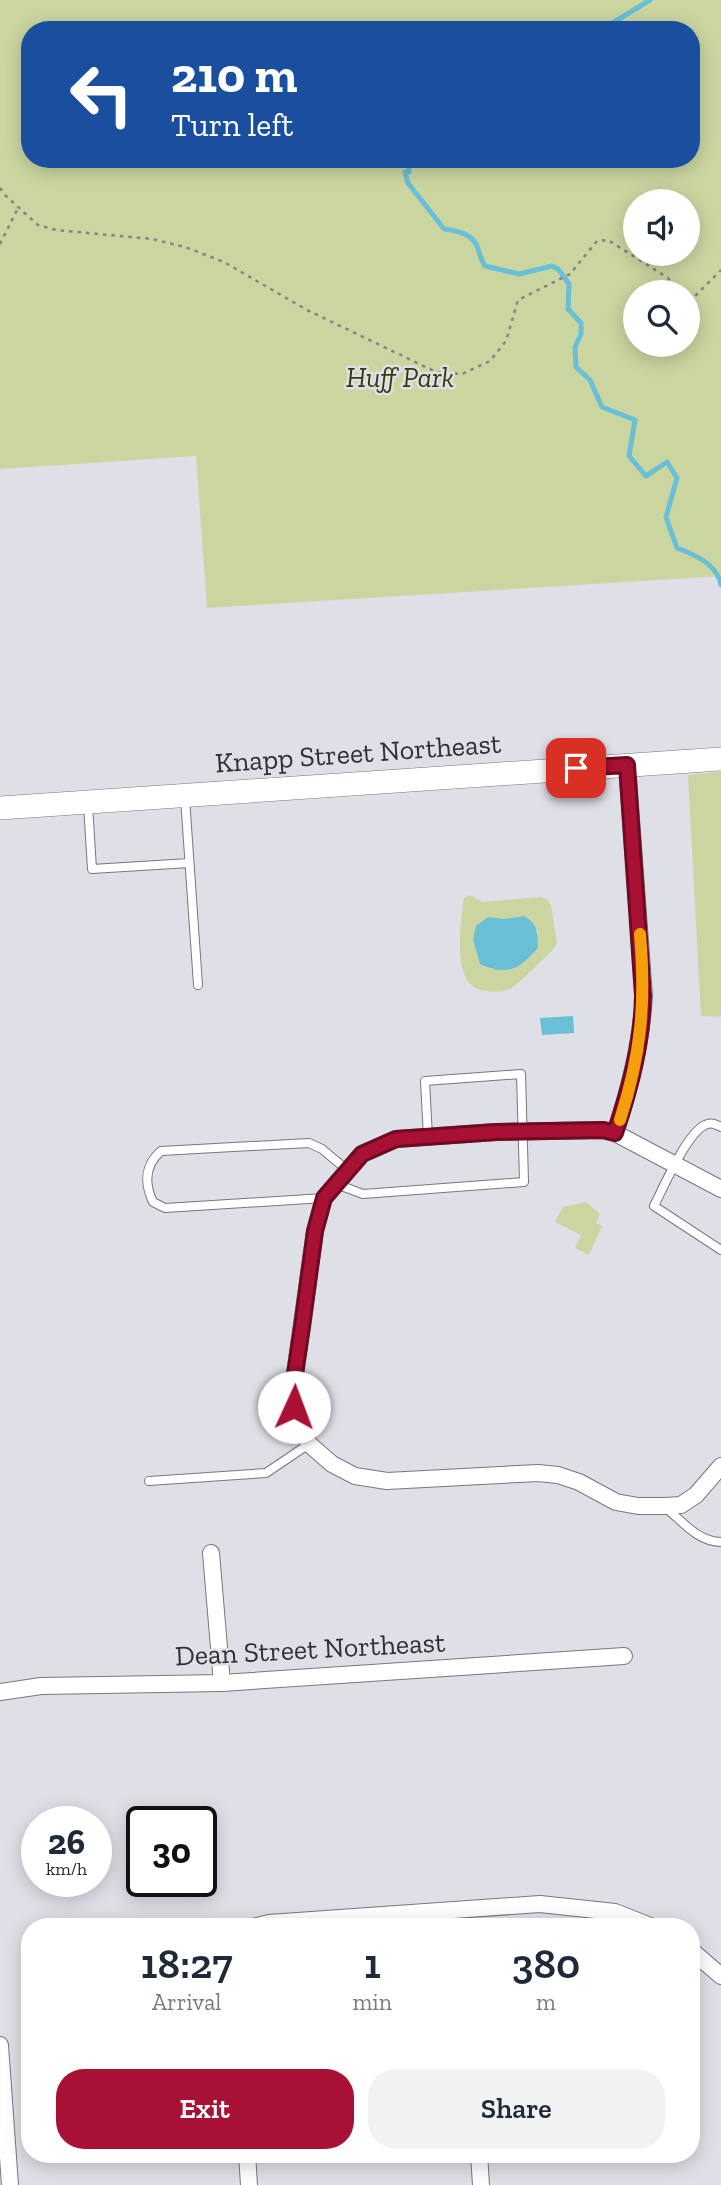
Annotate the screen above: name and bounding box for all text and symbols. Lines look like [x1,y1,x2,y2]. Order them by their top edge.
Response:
text: 210 m [171,46,297,105]
icon: left [56,49,147,140]
text: Turn left [171,106,293,144]
map controls [623,189,700,357]
button: sound [623,189,700,266]
button: search [623,280,700,357]
park label: Huff Park [346,361,454,394]
street label: Knapp Street Northeast [214,727,503,779]
pin [546,738,606,798]
icon: arrive [557,749,595,787]
position arrow [257,1370,331,1444]
street label: Dean Street Northeast [174,1625,447,1673]
speed limit sign: 30 [126,1806,217,1897]
text: 26 [48,1821,85,1863]
text: km/h [46,1858,87,1880]
text: 18:27 [141,1938,233,1989]
text: 1 [364,1938,381,1989]
text: 380 [512,1938,580,1989]
text: Arrival [152,1988,221,2016]
text: min [352,1988,392,2016]
text: m [536,1988,556,2016]
button: Exit [56,2069,354,2149]
button: Share [368,2069,665,2149]

